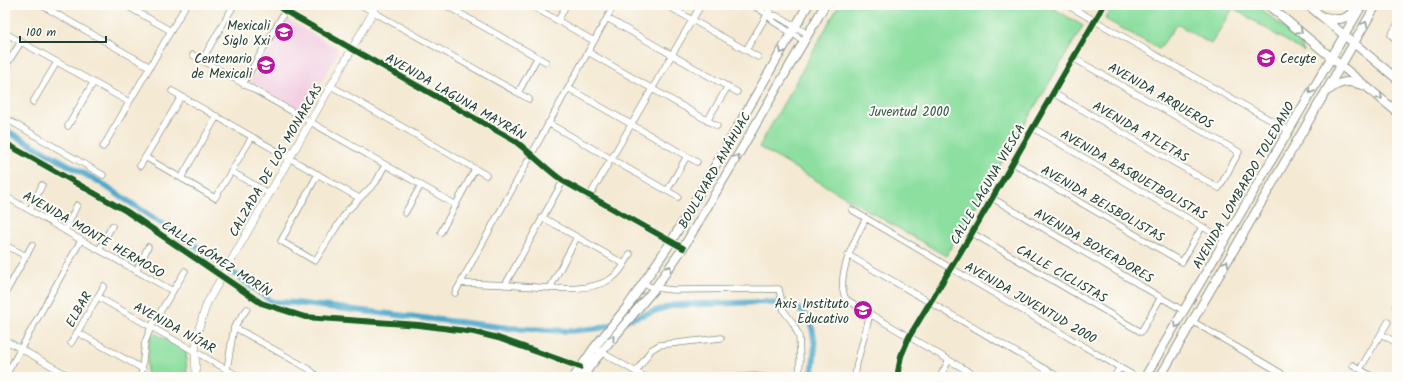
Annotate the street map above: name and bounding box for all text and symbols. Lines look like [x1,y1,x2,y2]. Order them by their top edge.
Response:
place label: Mexicali Siglo Xxi [223,16,271,52]
scale bar [20,18,106,44]
school or university icon: Mexicali Siglo Xxi [273,21,295,43]
one-way arrow [1360,21,1367,28]
text: 100 m [26,23,57,42]
one-way arrow [1295,26,1302,33]
one-way arrow [779,47,786,54]
school or university icon: Cecyte [1255,47,1277,69]
street label: AVENIDA LAGUNA MAYRÁN [381,48,530,146]
place label: Centenario de Mexicali [192,49,253,85]
place label: Cecyte [1280,49,1317,70]
school or university icon: Centenario de Mexicali [255,54,277,76]
street label: AVENIDA ARQUEROS [1104,58,1217,135]
street label: CALZADA DE LOS MONARCAS [224,80,329,241]
one-way arrow [1309,87,1316,94]
one-way arrow [1375,93,1382,100]
street label: AVENIDA ATLETAS [1088,96,1192,168]
street label: AVENIDA LOMBARDO TOLEDANO [1188,98,1301,273]
park label: Juventud 2000 [869,102,950,123]
street label: BOULEVARD ANÁHUAC [673,108,757,233]
street label: CALLE LAGUNA VIESCA [945,120,1032,249]
street label: AVENIDA BASQUETBOLISTAS [1056,125,1211,226]
one-way arrow [732,154,739,161]
street label: AVENIDA BEISBOLISTAS [1037,160,1168,248]
street label: AVENIDA MONTE HERMOSO [18,186,168,285]
street label: AVENIDA BOXEADORES [1030,203,1157,289]
street label: CALLE GÓMEZ MORÍN [157,215,276,303]
street label: CALLE CICLISTAS [1012,240,1111,309]
street label: AVENIDA JUVENTUD 2000 [960,257,1101,350]
one-way arrow [1221,260,1229,267]
one-way arrow [664,265,672,272]
street label: ELBAR [61,287,98,332]
place label: Axis Instituto Educativo [775,294,849,330]
street label: AVENIDA NÍJAR [129,297,220,360]
school or university icon: Axis Instituto Educativo [852,299,874,321]
one-way arrow [1174,321,1181,328]
one-way arrow [608,336,615,343]

